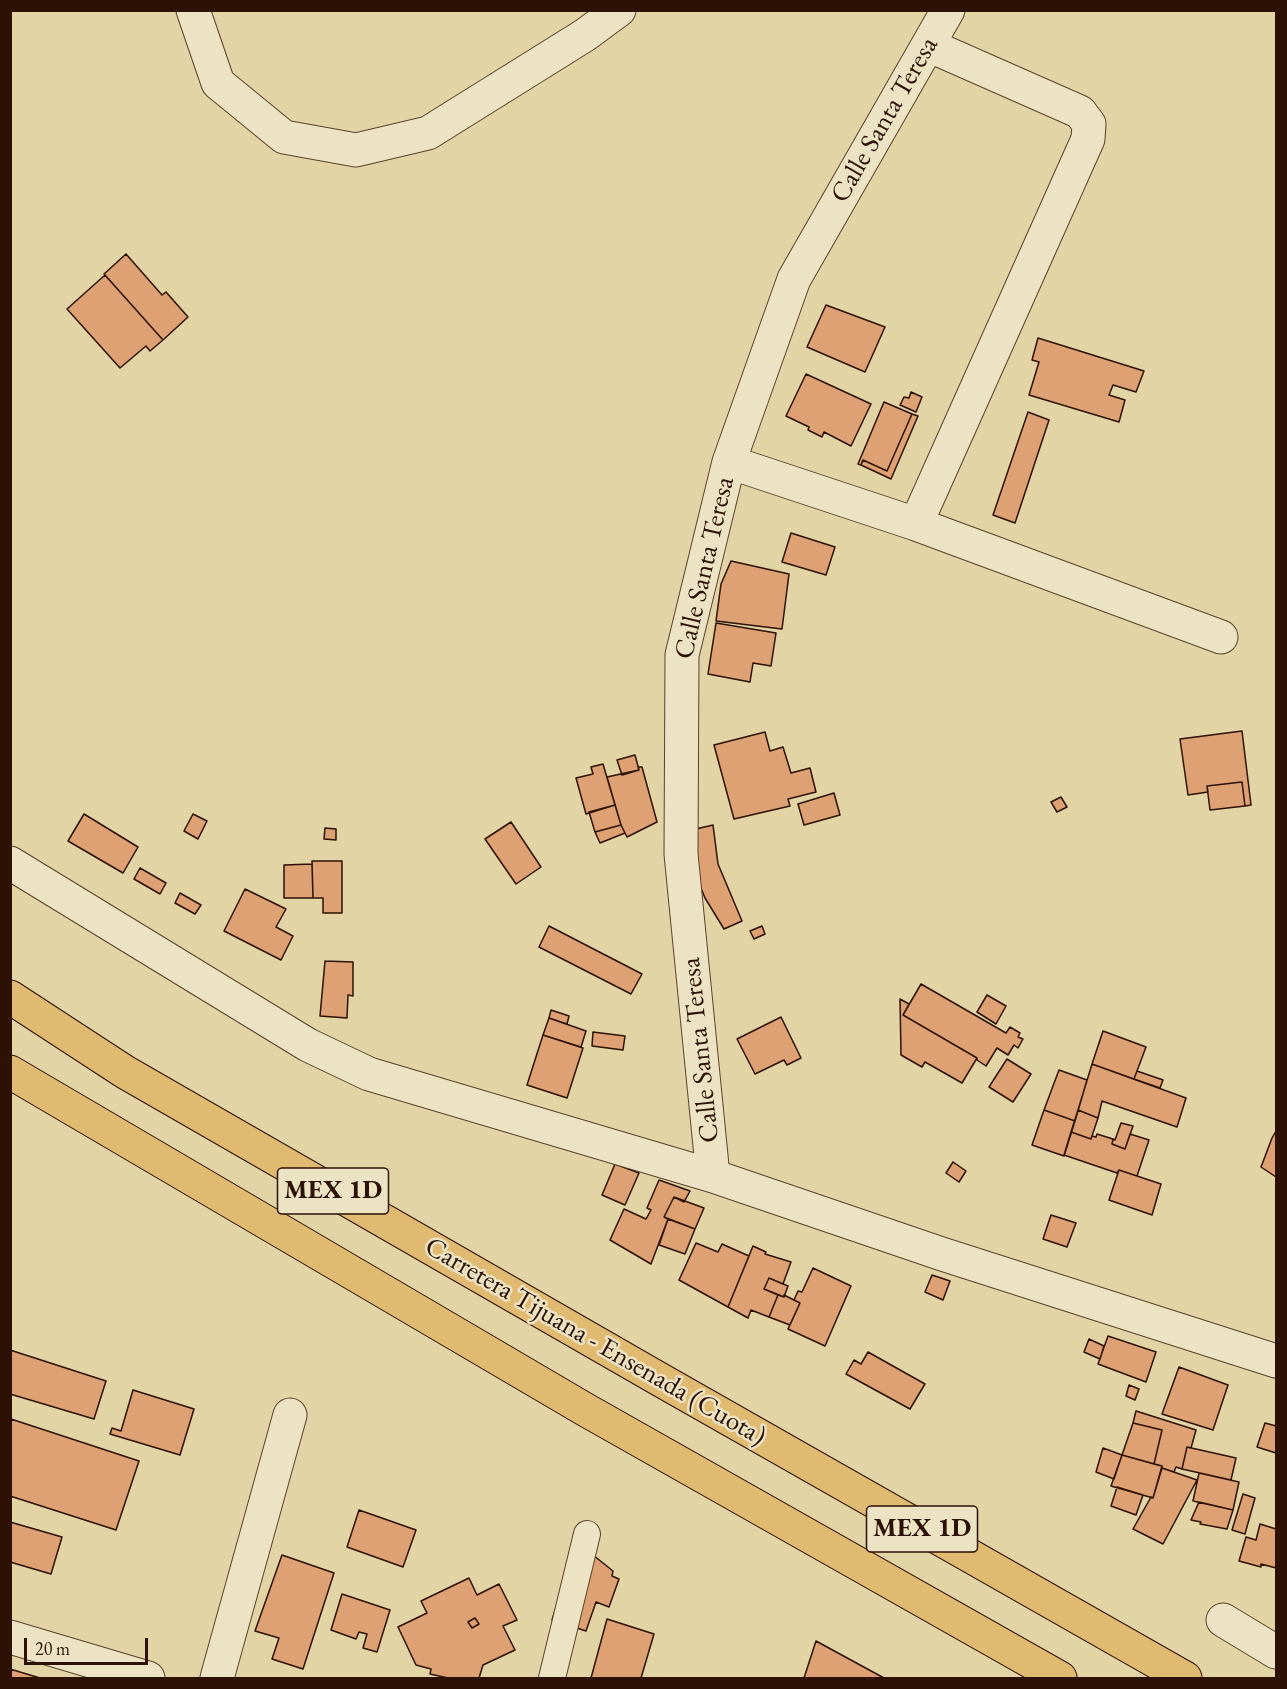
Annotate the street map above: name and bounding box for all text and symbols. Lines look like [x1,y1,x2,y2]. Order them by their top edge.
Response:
street label: Calle Santa Teresa [824,31,946,209]
street label: Calle Santa Teresa [668,474,742,662]
street label: Calle Santa Teresa [675,956,727,1144]
road number: MEX 1D [278,1168,388,1214]
street label: Carretera Tijuana - Ensenada (Cuota) [419,1231,771,1453]
road number: MEX 1D [866,1506,978,1552]
scale bar [27,1626,152,1664]
text: 20 m [35,1637,70,1660]

